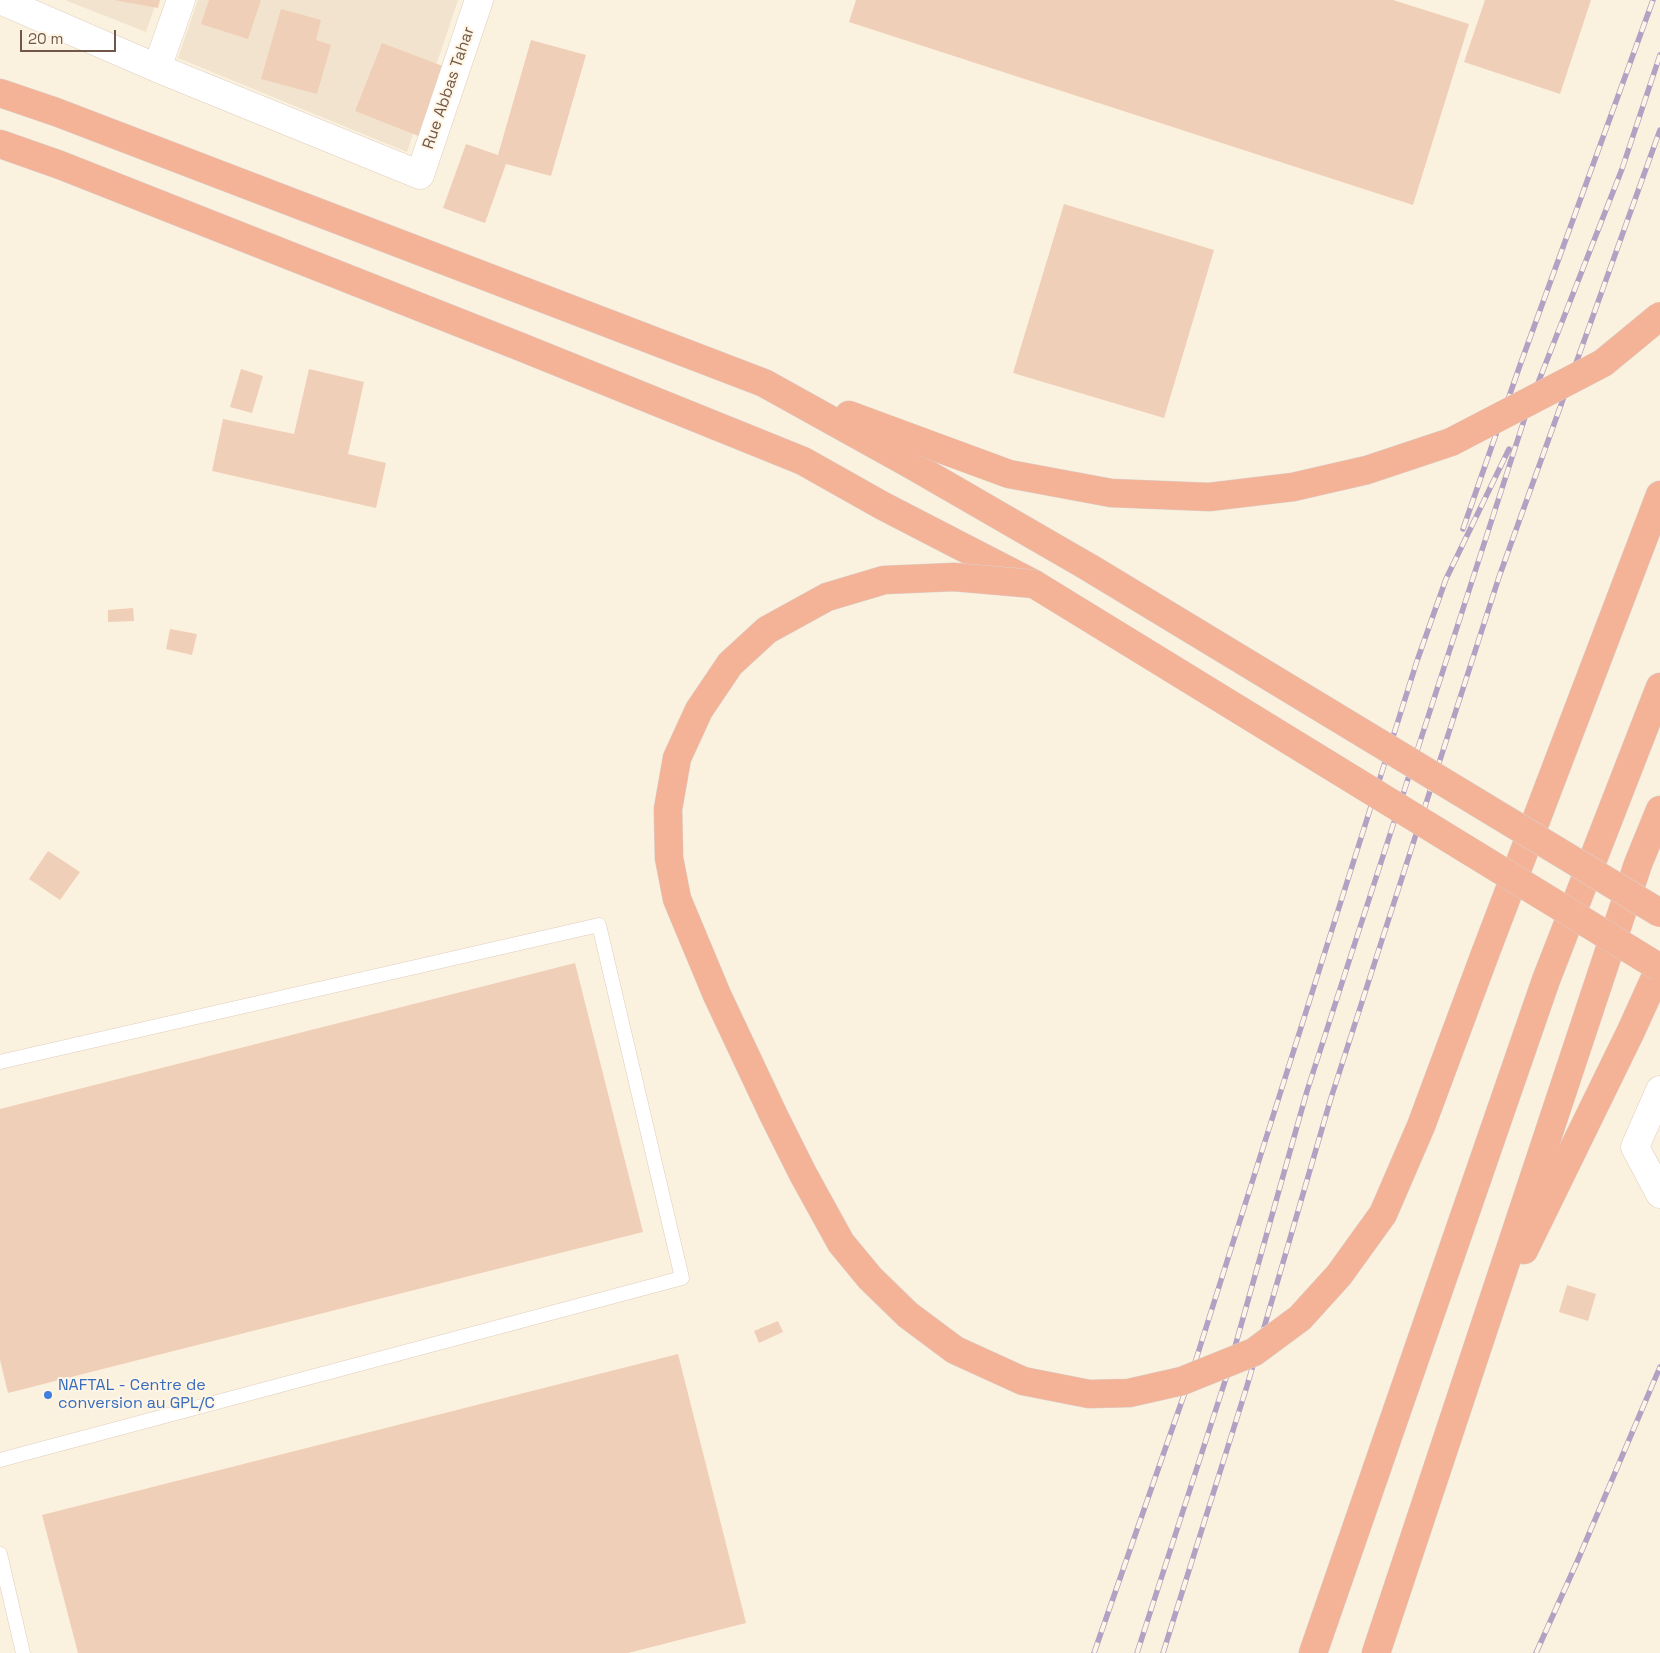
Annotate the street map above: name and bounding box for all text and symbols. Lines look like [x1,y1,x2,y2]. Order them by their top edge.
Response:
scale bar [22,20,119,52]
street label: Rue Abbas Tahar [419,24,479,152]
text: 20 m [28,29,63,48]
place label: NAFTAL - Centre de conversion au GPL/C [58,1376,215,1414]
marker: NAFTAL - Centre de conversion au GPL/C [42,1389,54,1401]

